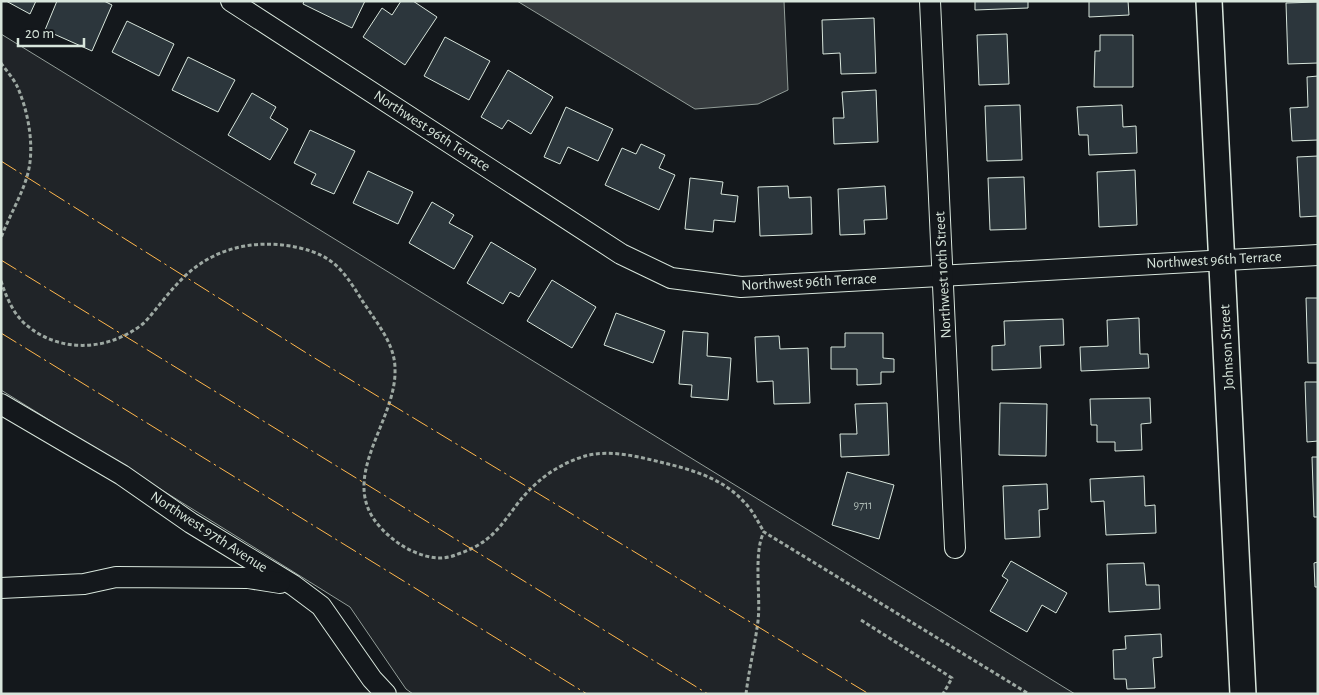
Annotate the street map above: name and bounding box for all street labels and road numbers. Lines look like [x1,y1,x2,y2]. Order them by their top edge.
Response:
street label: Northwest 96th Terrace [371,88,493,174]
street label: Northwest 10th Street [932,211,954,339]
street label: Northwest 96th Terrace [1146,249,1282,271]
street label: Northwest 96th Terrace [741,271,877,293]
street label: Johnson Street [1217,304,1237,390]
street label: Northwest 97th Avenue [148,489,270,575]

